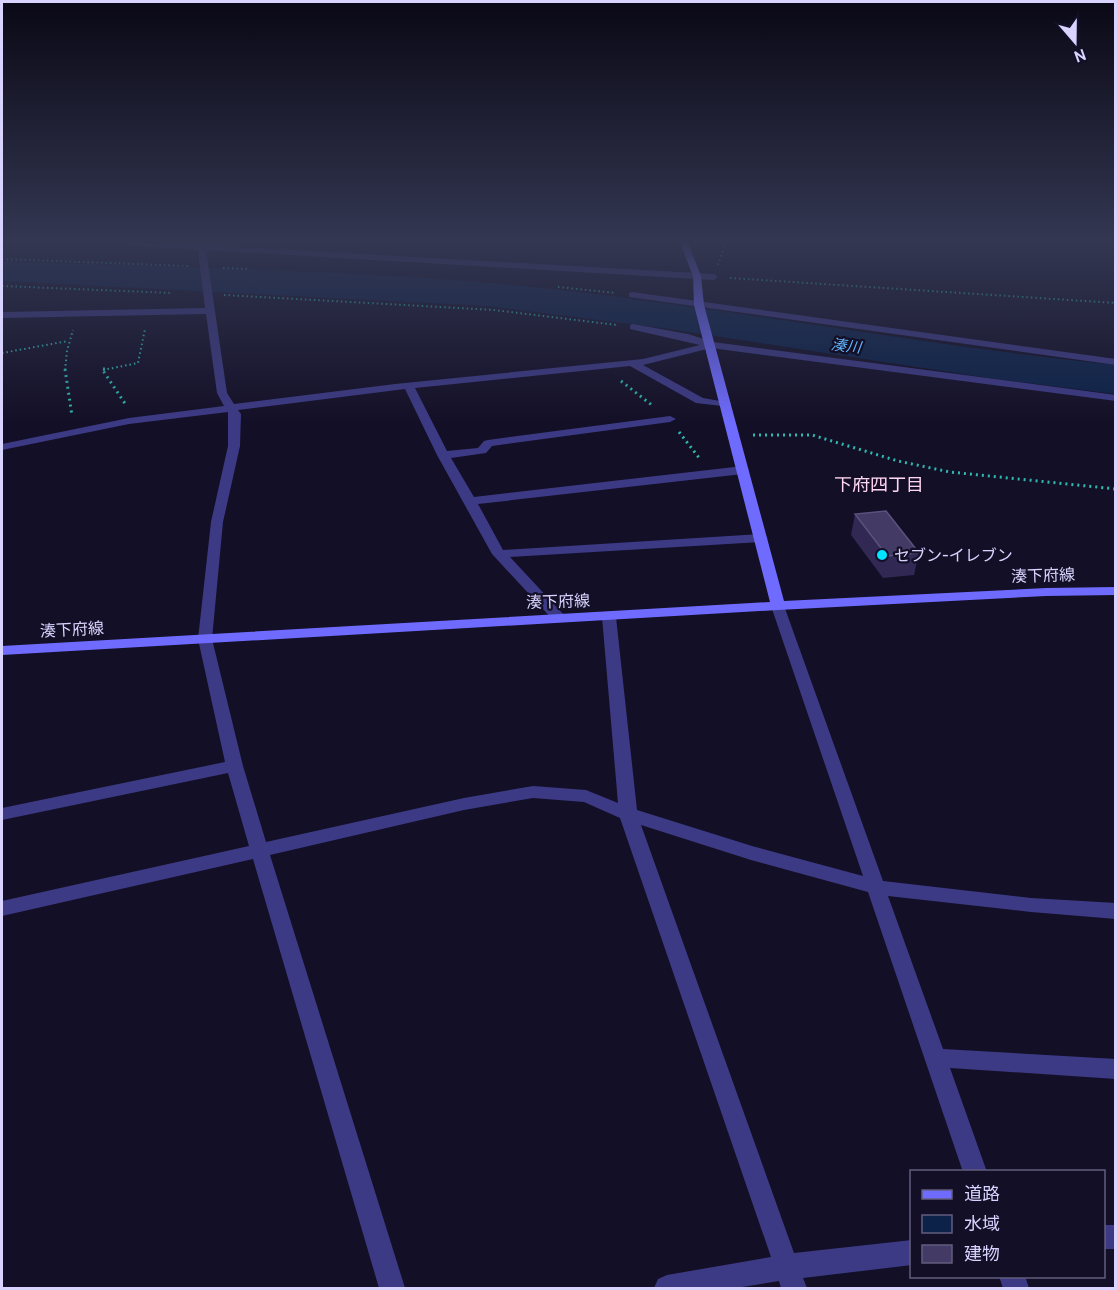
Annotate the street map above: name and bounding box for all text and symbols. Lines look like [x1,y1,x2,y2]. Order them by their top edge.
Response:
north arrow [1045,12,1105,72]
text: N [1071,45,1089,66]
water label: 湊川 [830,335,864,357]
district label: 下府四丁目 [834,474,924,496]
place label: セブン-イレブン [894,546,1013,565]
marker: セブン-イレブン [875,548,889,562]
street label: 湊下府線 [1011,565,1075,586]
street label: 湊下府線 [526,591,590,612]
street label: 湊下府線 [40,618,104,641]
legend [910,1170,1105,1278]
text: 道路 [964,1183,1000,1205]
text: 水域 [964,1213,1000,1235]
text: 建物 [964,1243,1000,1265]

